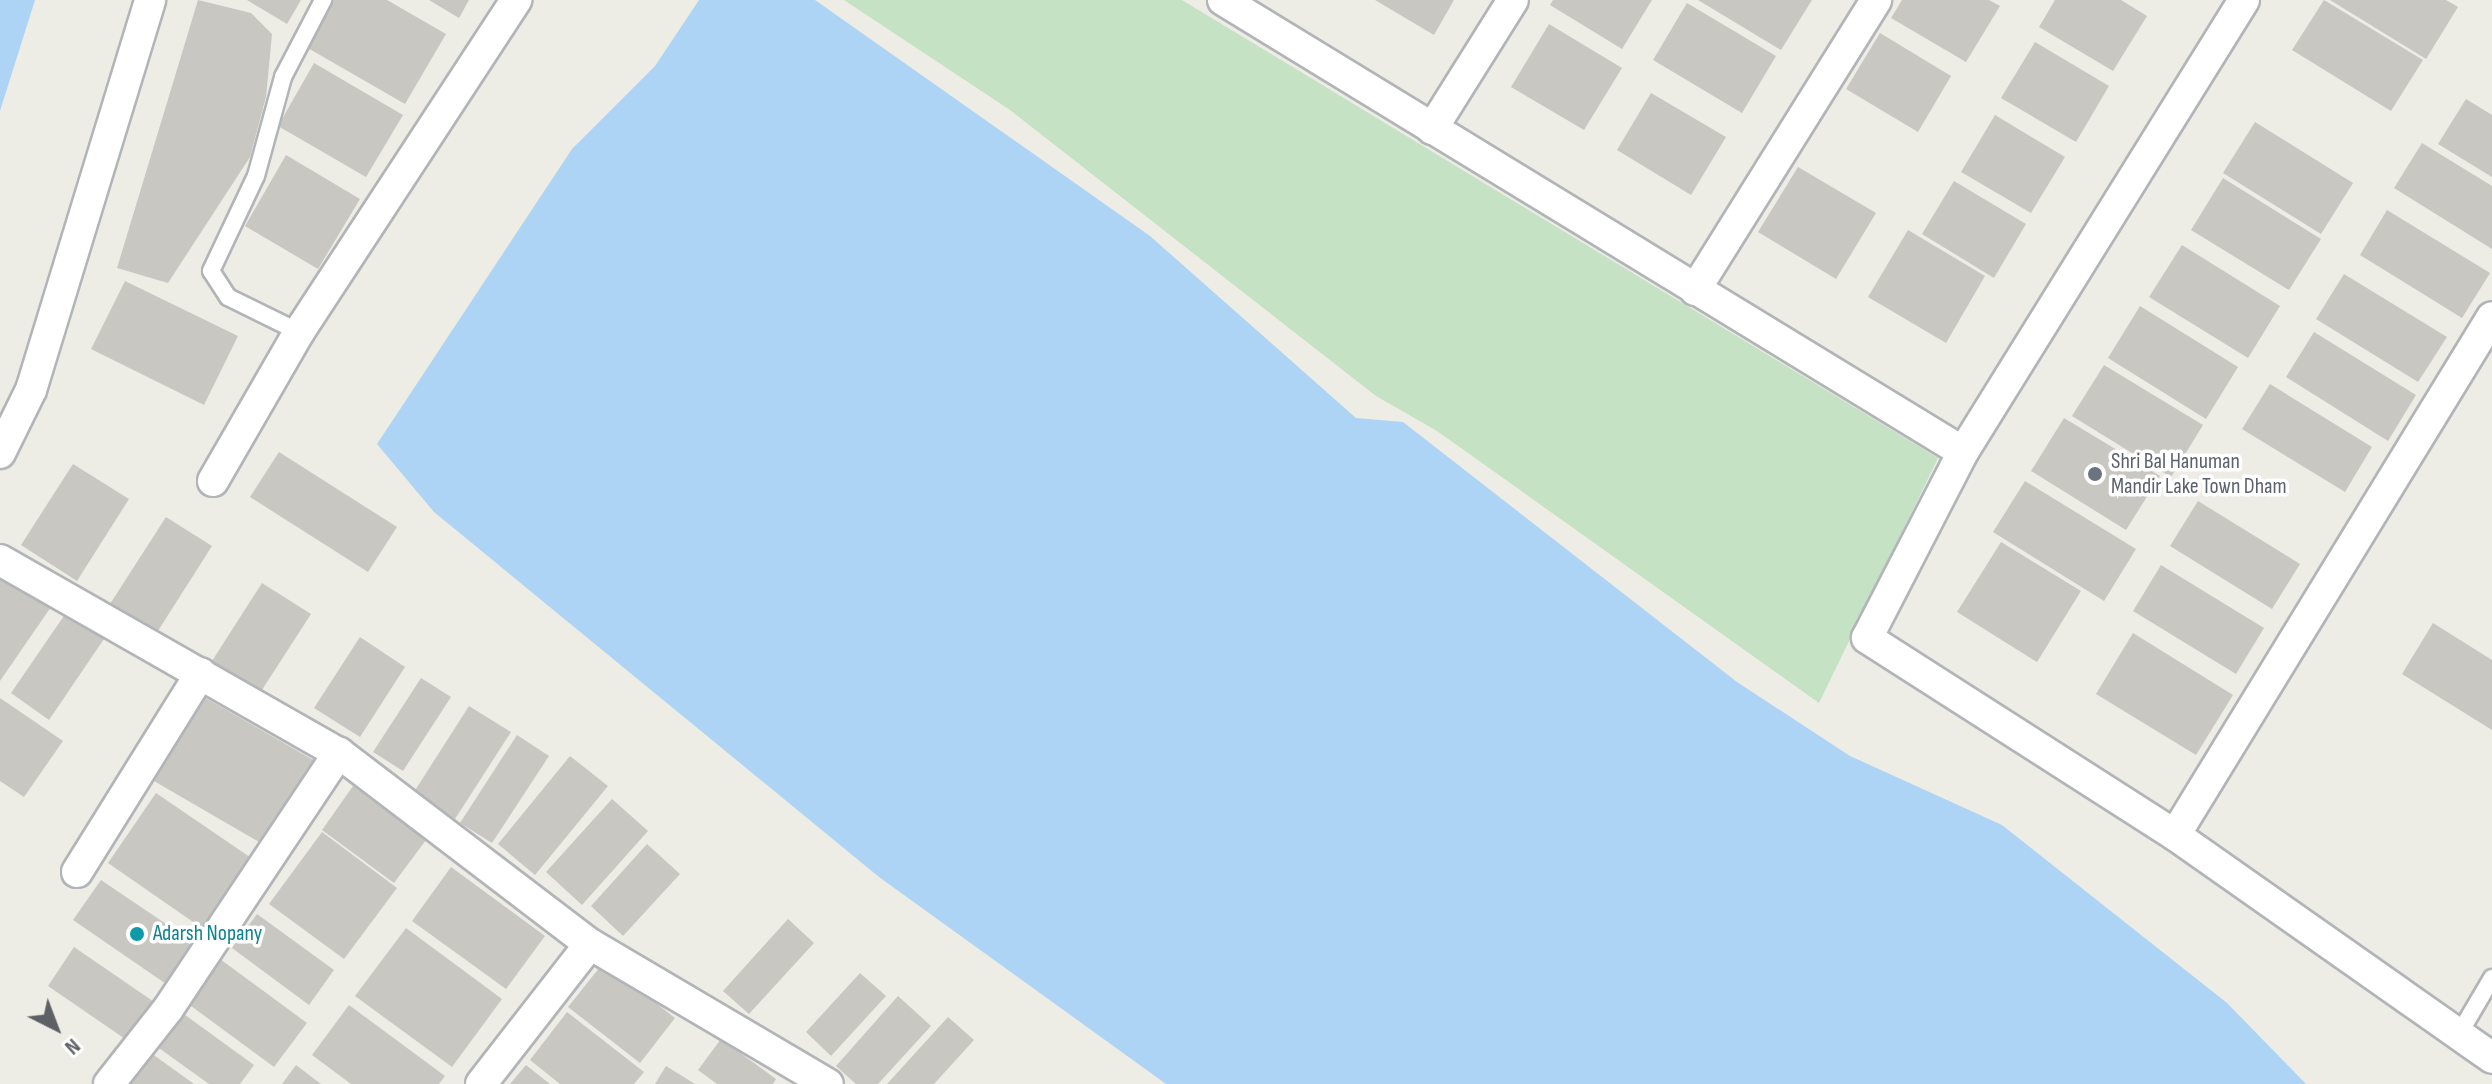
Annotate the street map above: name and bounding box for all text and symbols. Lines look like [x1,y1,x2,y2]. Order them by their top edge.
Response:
place label: Shri Bal Hanuman Mandir Lake Town Dham [2111,448,2287,500]
marker: Shri Bal Hanuman Mandir Lake Town Dham [2086,465,2104,483]
place label: Adarsh Nopany [153,921,262,947]
marker: Adarsh Nopany [128,925,146,943]
north arrow [16,988,96,1068]
text: N [59,1032,86,1060]

